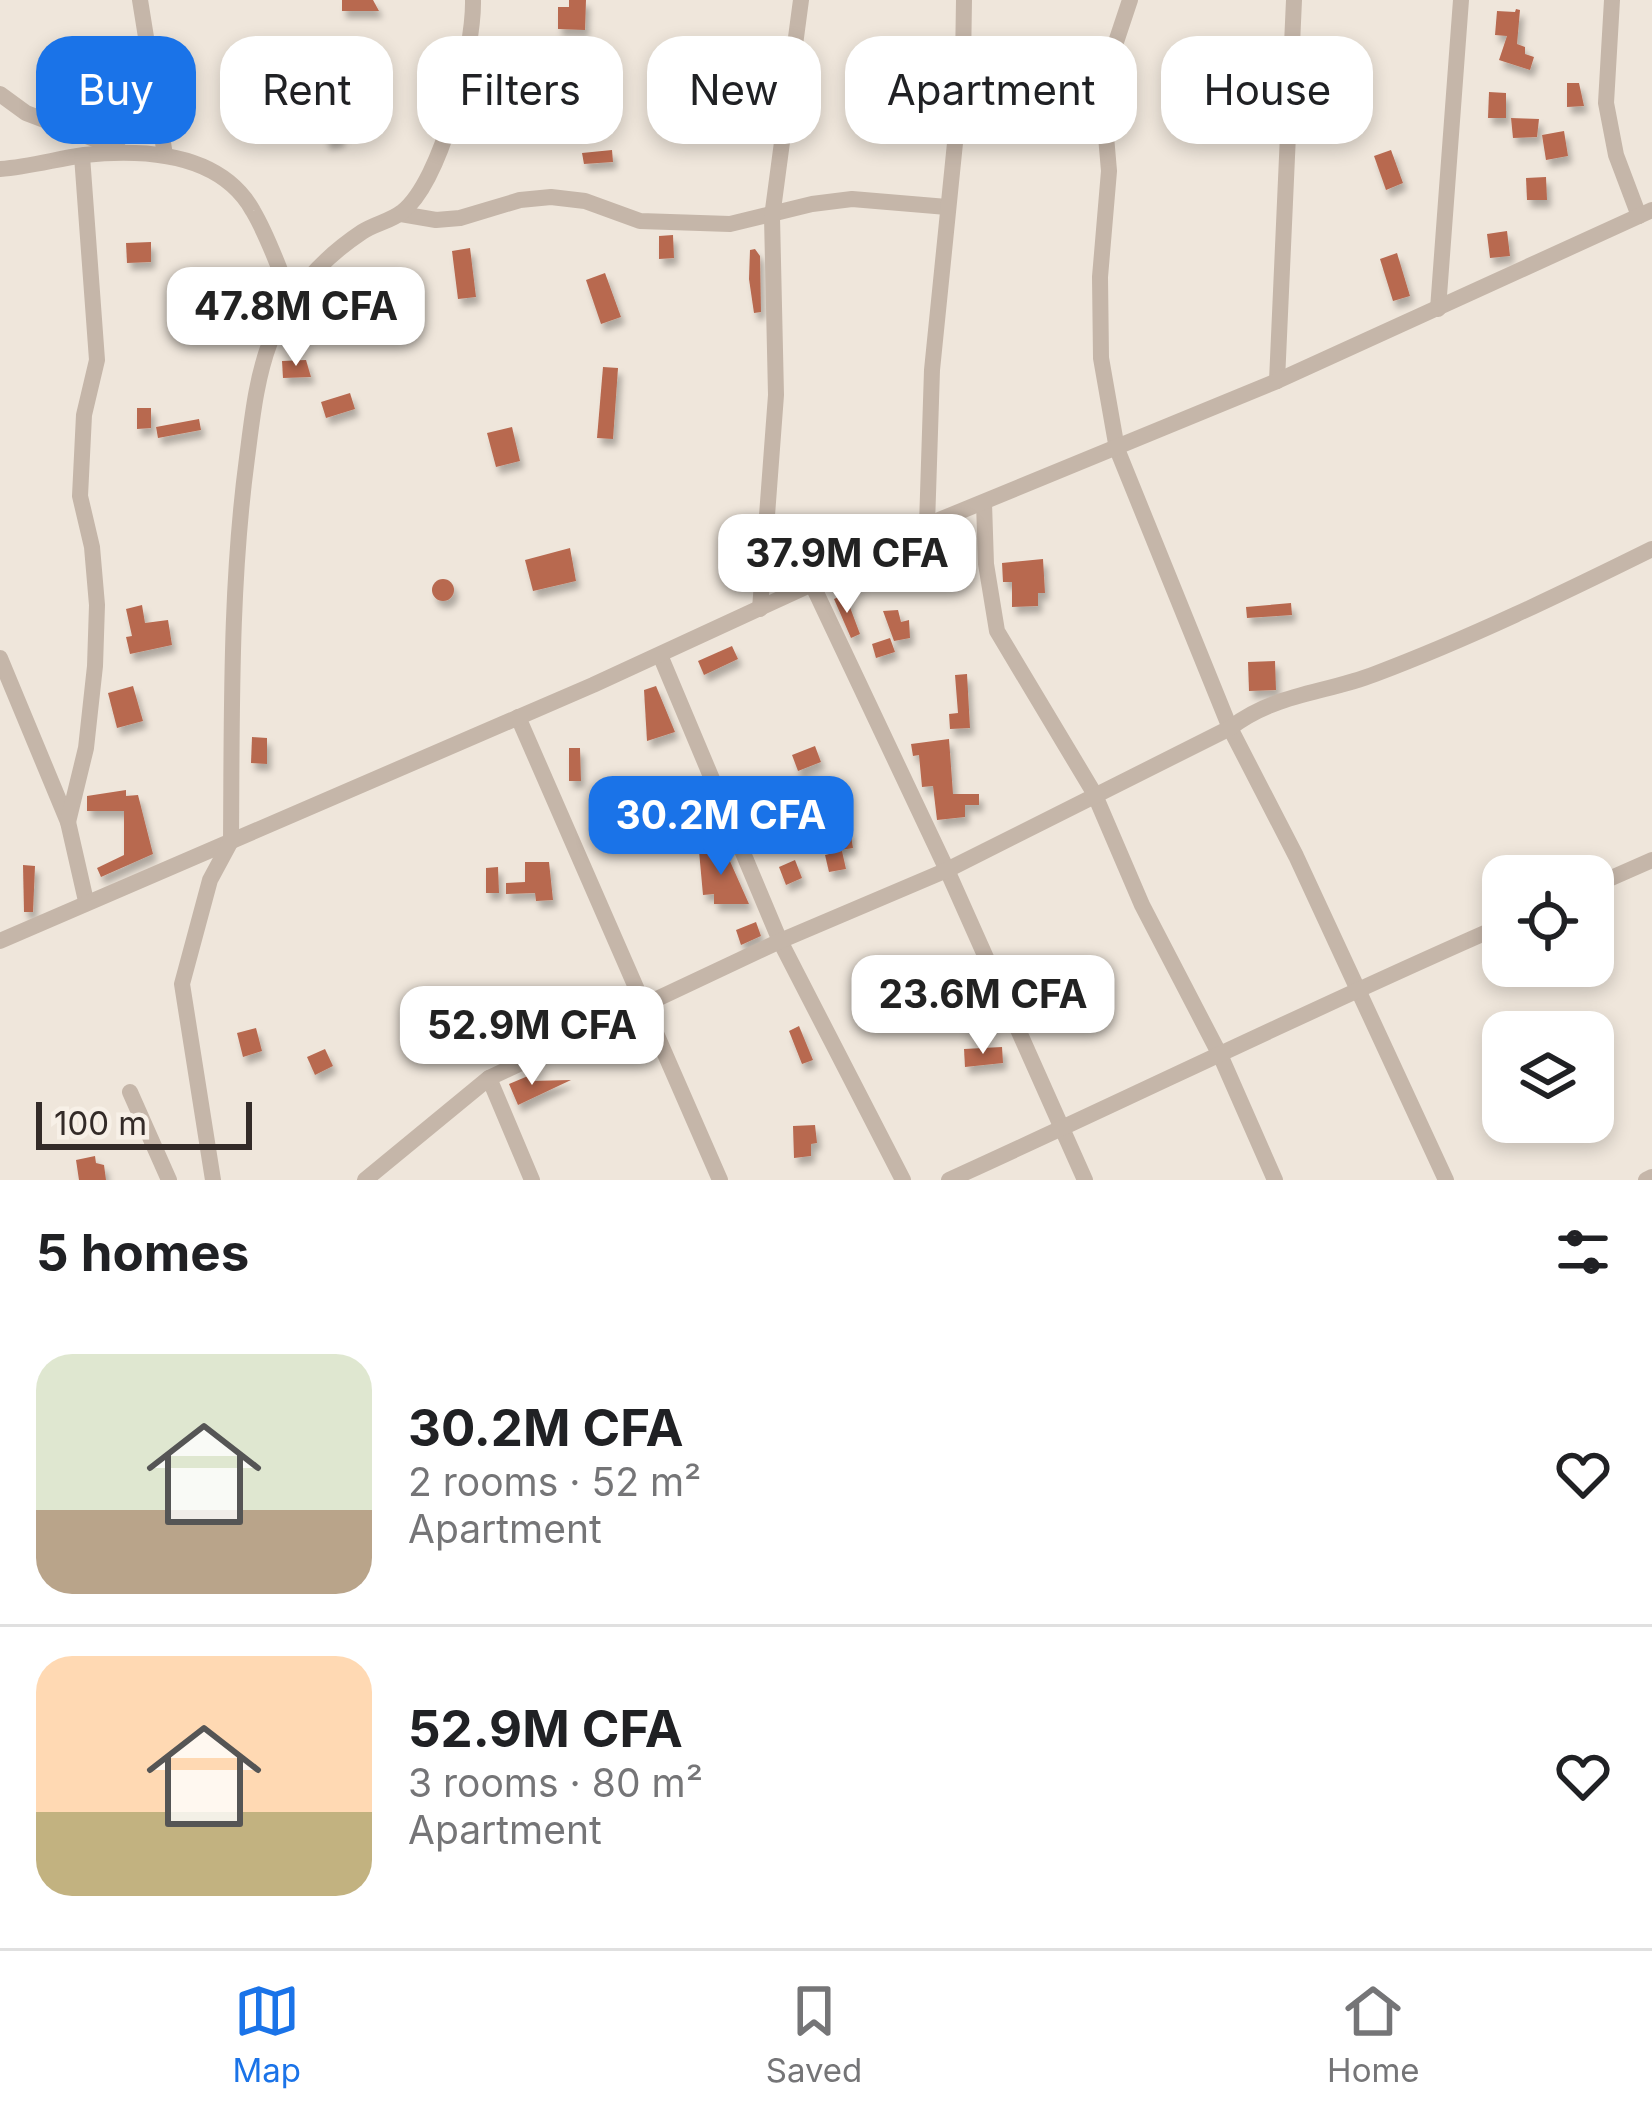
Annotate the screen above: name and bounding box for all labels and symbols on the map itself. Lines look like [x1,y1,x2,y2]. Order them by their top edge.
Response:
pin: 47.8M CFA [159,267,433,369]
pin: 37.9M CFA [710,514,984,616]
pin: 30.2M CFA [584,776,858,878]
pin: 23.6M CFA [846,955,1120,1057]
pin: 52.9M CFA [395,986,669,1088]
scale bar [36,1096,252,1149]

